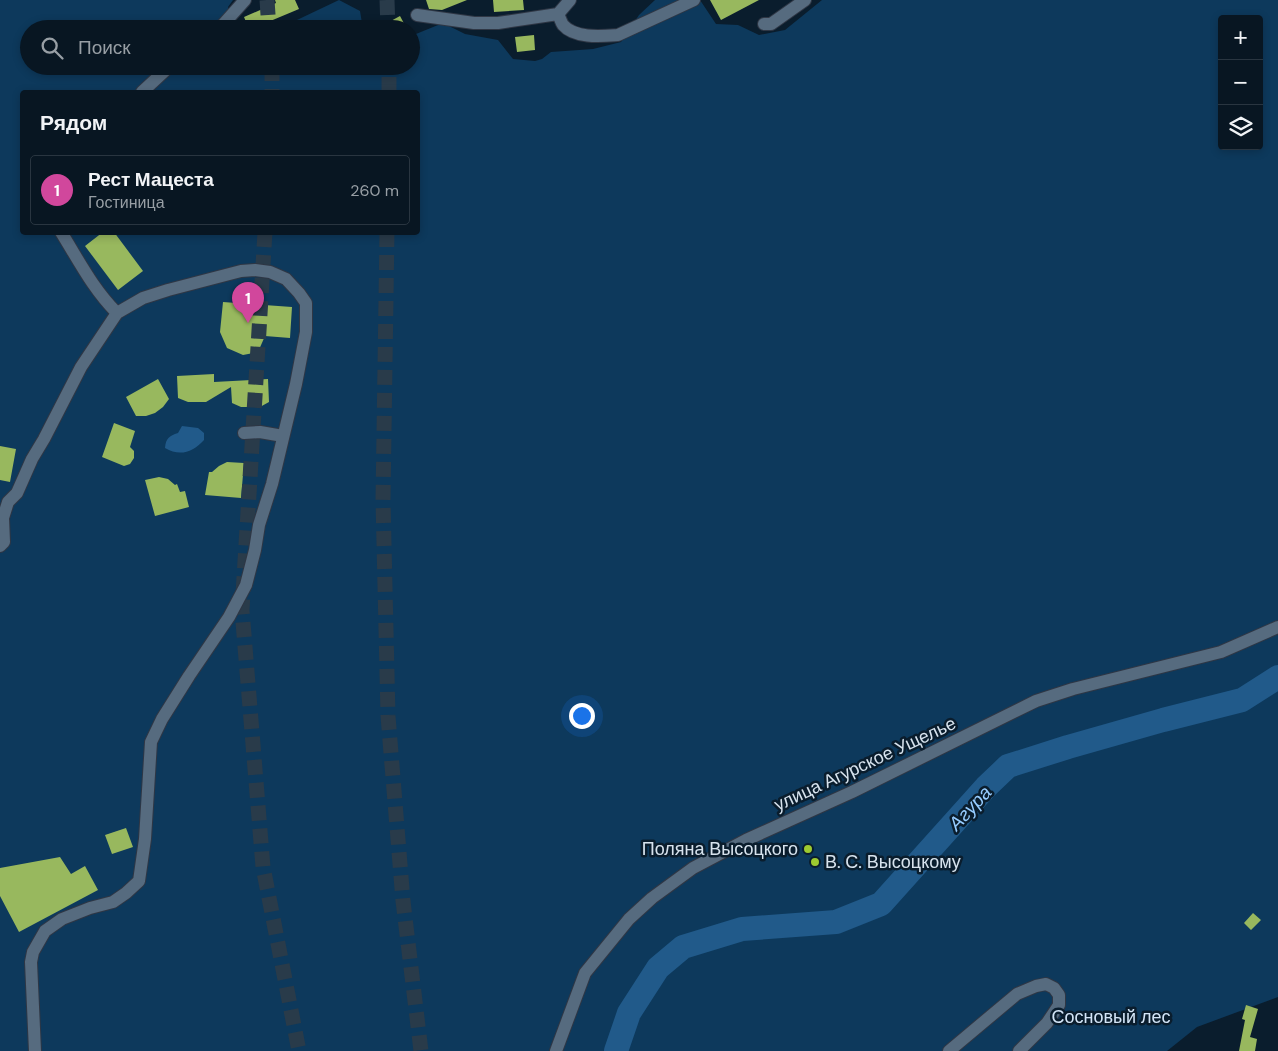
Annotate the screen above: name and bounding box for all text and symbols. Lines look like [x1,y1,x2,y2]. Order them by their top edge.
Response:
map controls [1218,15,1263,150]
button: + [1218,15,1263,60]
search box [20,20,420,75]
icon: search [38,34,66,62]
text: Поиск [78,35,131,60]
button: − [1218,60,1263,105]
button: layers [1218,105,1263,150]
text: Рядом [40,109,107,137]
text: Рест Мацеста [88,167,214,192]
text: 1 [54,180,60,201]
text: 260 m [350,180,399,201]
text: Гостиница [88,192,165,213]
pin: 1 [232,282,264,323]
your location [569,703,595,729]
street label: улица Агурское Ущелье [770,711,960,817]
water label: Агура [942,780,997,837]
place label: Поляна Высоцкого [642,837,798,861]
marker: Поляна Высоцкого [802,843,814,855]
place label: В. С. Высоцкому [825,850,961,874]
marker: В. С. Высоцкому [809,856,821,868]
park label: Сосновый лес [1052,1005,1170,1029]

